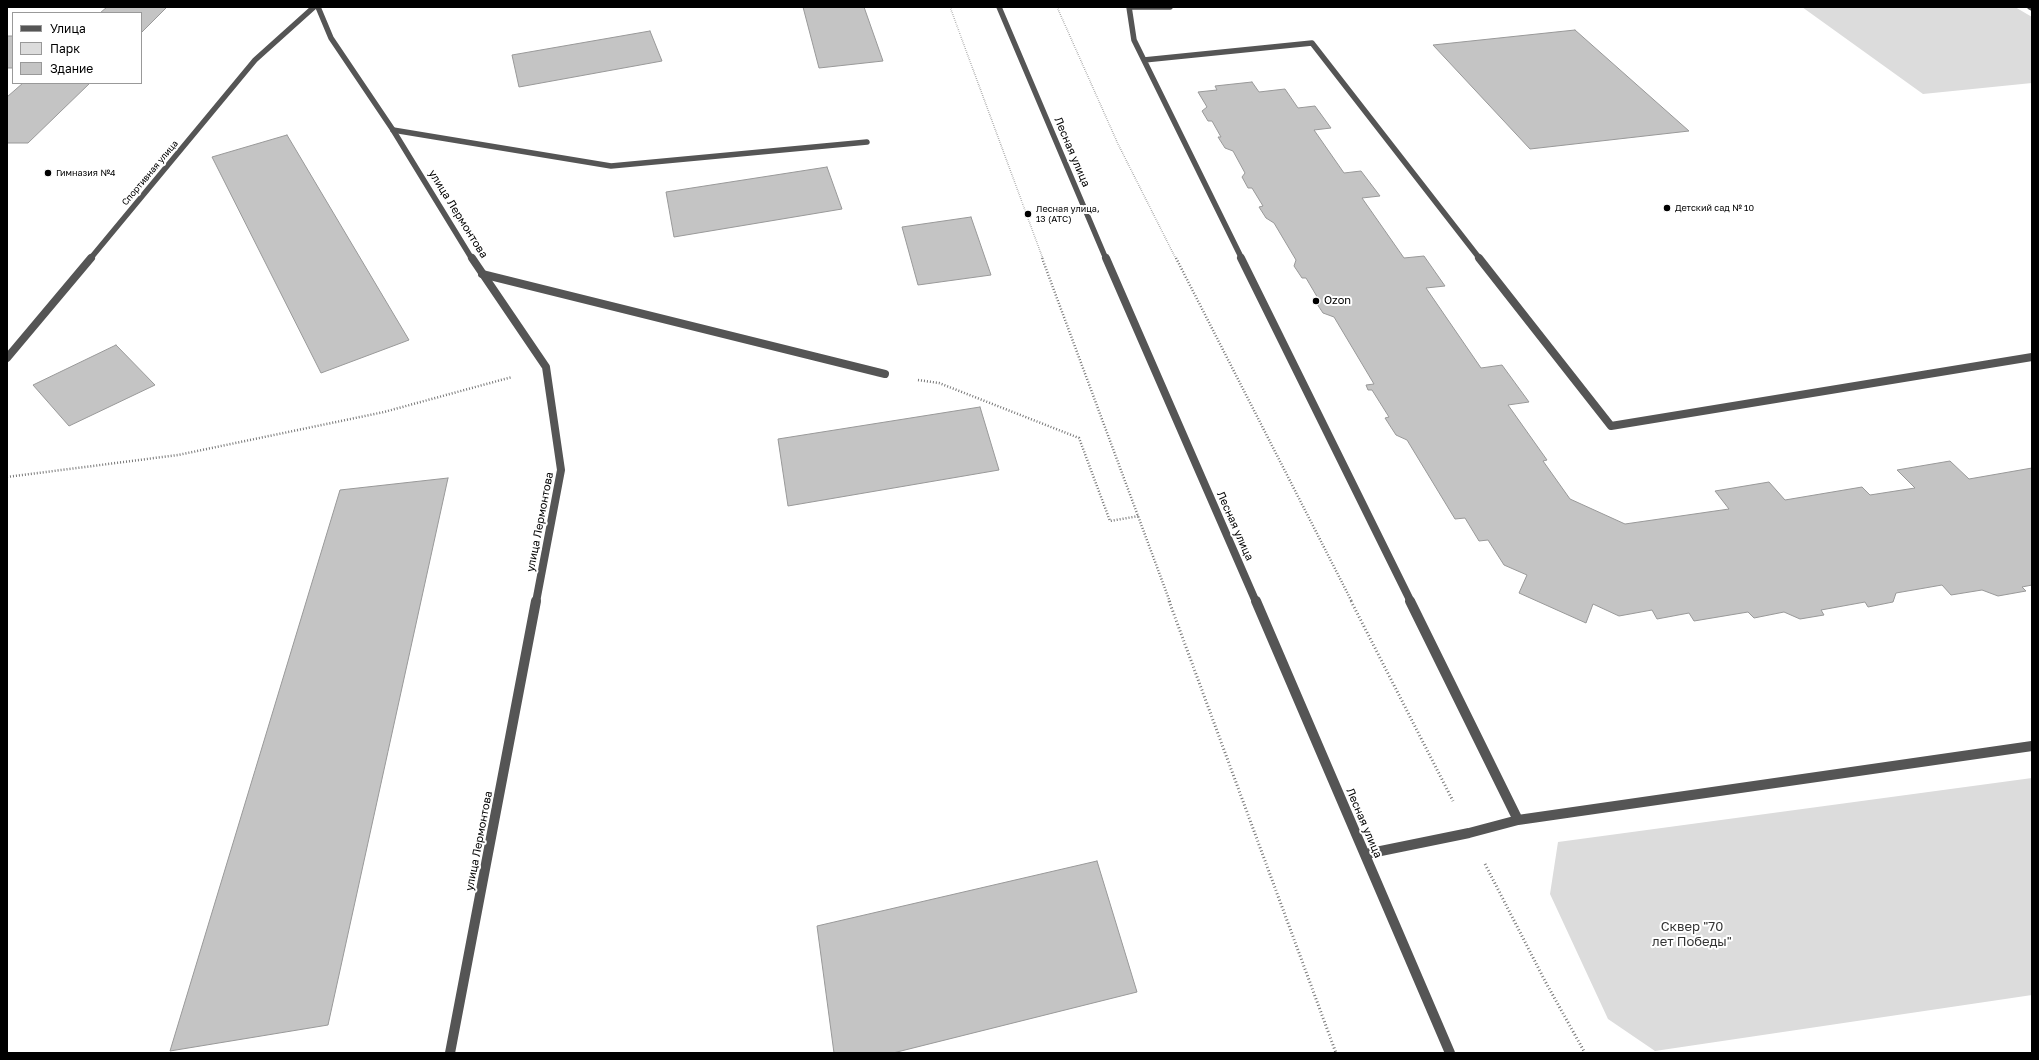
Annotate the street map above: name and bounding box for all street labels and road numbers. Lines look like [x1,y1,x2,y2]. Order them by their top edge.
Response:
street label: Лесная улица [1051,115,1093,189]
street label: Спортивная улица [120,138,180,208]
street label: улица Лермонтова [426,167,490,261]
street label: улица Лермонтова [524,471,556,573]
street label: Лесная улица [1214,489,1256,563]
street label: Лесная улица [1343,786,1385,860]
street label: улица Лермонтова [463,790,495,892]

